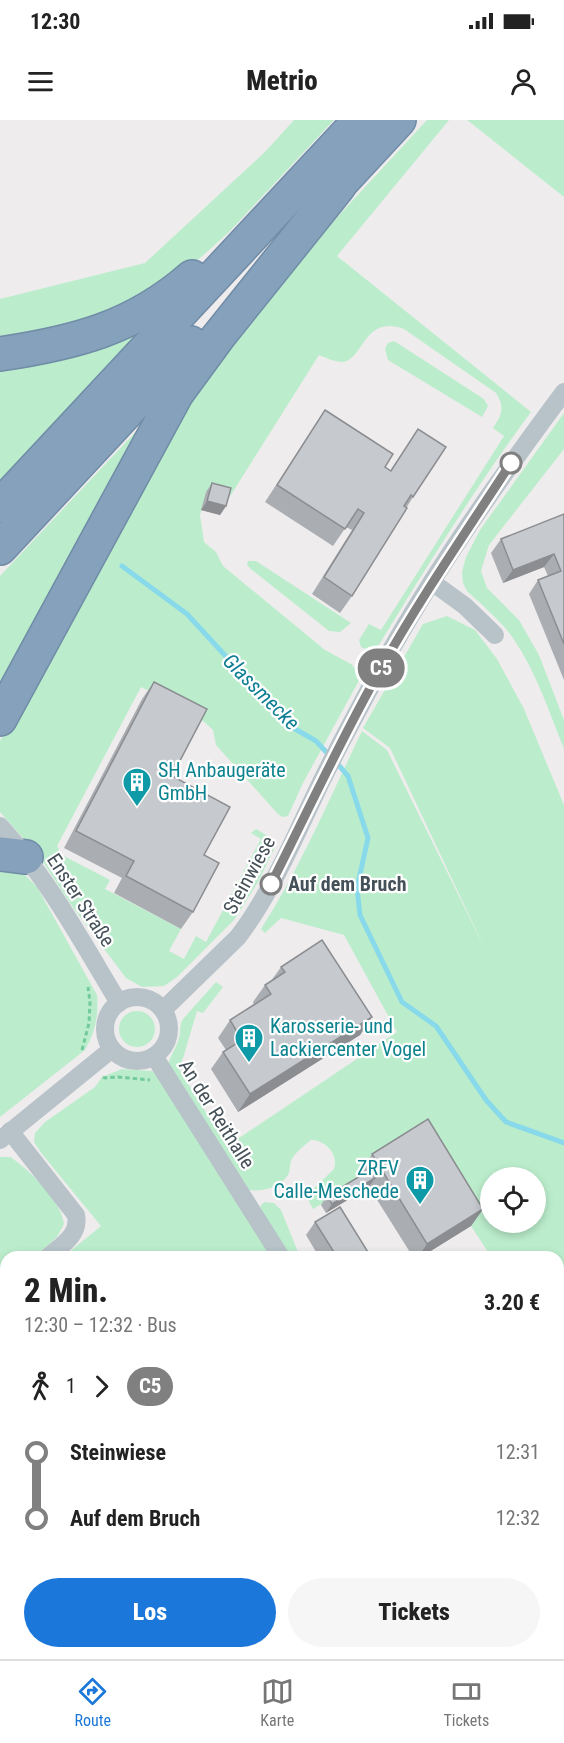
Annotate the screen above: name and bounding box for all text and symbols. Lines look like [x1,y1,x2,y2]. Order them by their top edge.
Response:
text: 12:30 [30,9,81,34]
icon: menu [24,65,57,98]
text: Metrio [246,65,318,97]
icon: person [507,65,540,98]
unlabelled marker [500,452,522,474]
line badge: C5 [354,648,408,688]
water label: Glassmecke [218,649,304,735]
text: C5 [370,656,392,680]
place label: SH Anbaugeräte GmbH [158,758,286,805]
building icon: SH Anbaugeräte GmbH [121,766,153,808]
street label: Steinwiese [218,832,280,918]
street label: Enster Straße [42,849,120,951]
place label: Auf dem Bruch [288,872,406,896]
marker: Auf dem Bruch [260,873,282,895]
place label: Karosserie- und Lackiercenter Vogel [270,1014,426,1061]
building icon: Karosserie- und Lackiercenter Vogel [233,1022,265,1064]
street label: An der Reithalle [174,1055,260,1173]
place label: ZRFV Calle-Meschede [273,1156,399,1203]
building icon: ZRFV Calle-Meschede [404,1164,436,1206]
map controls [480,1167,546,1233]
button: locate [480,1167,546,1233]
text: 2 Min. [24,1271,108,1310]
text: 3.20 € [484,1290,540,1315]
text: 12:30 – 12:32 · Bus [24,1313,177,1337]
icon: walk [24,1370,57,1403]
icon: forward [85,1370,118,1403]
text: 1 [66,1374,76,1398]
text: C5 [139,1374,161,1398]
text: Steinwiese [70,1440,166,1465]
text: 12:31 [496,1440,540,1464]
text: Auf dem Bruch [70,1506,200,1531]
text: 12:32 [496,1506,540,1530]
button: Los [24,1578,276,1647]
button: Tickets [288,1578,540,1647]
tab: Route [75,1675,111,1730]
tab: Karte [260,1675,294,1730]
tab: Tickets [443,1675,489,1730]

